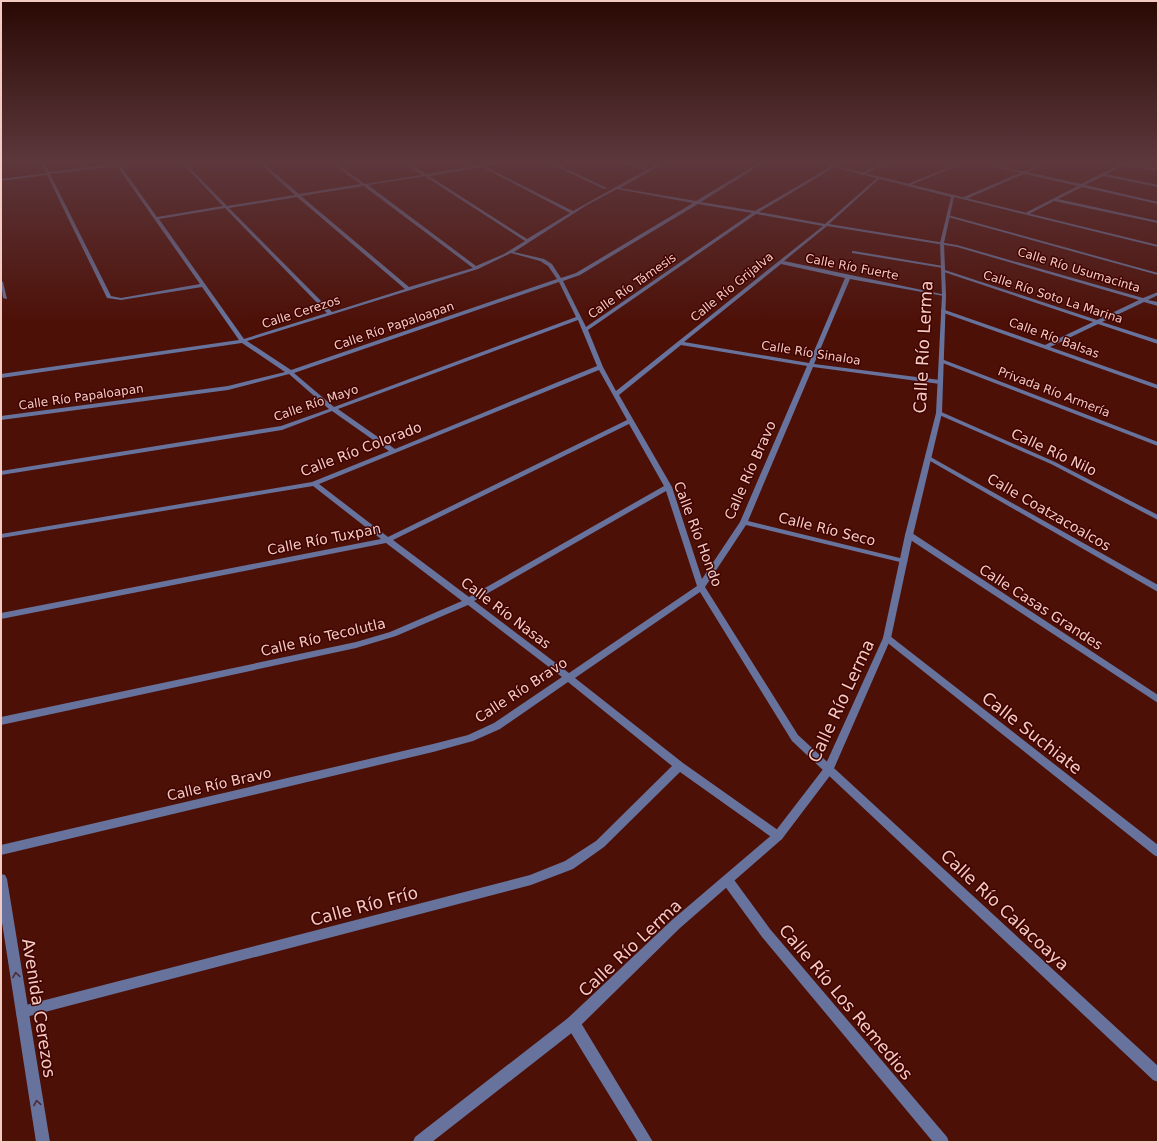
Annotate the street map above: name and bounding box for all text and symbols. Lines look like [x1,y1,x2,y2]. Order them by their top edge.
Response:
street label: Calle Río Usumacinta [1016,245,1142,295]
street label: Calle Río Grijalva [688,249,776,325]
street label: Calle Río Támesis [585,250,679,322]
street label: Calle Río Fuerte [804,251,900,283]
street label: Calle Río Soto La Marina [981,268,1125,326]
street label: Calle Río Lerma [910,280,936,414]
street label: Calle Cerezos [260,293,342,331]
street label: Calle Río Papaloapan [332,299,456,353]
street label: Calle Río Balsas [1007,315,1101,361]
street label: Calle Río Sinaloa [760,338,862,368]
street label: Privada Río Armería [996,364,1112,420]
street label: Calle Río Papaloapan [18,381,144,413]
street label: Calle Río Mayo [272,382,360,424]
street label: Calle Río Bravo [721,418,779,522]
street label: Calle Río Colorado [298,419,424,479]
street label: Calle Río Nilo [1009,425,1099,479]
street label: Calle Coatzacoalcos [984,470,1114,554]
street label: Calle Río Hondo [671,479,725,589]
street label: Calle Río Seco [777,509,877,549]
street label: Calle Río Tuxpan [266,520,382,558]
street label: Calle Casas Grandes [976,561,1106,653]
street label: Calle Río Nasas [458,574,554,652]
street label: Calle Río Tecolutla [259,615,387,659]
street label: Calle Río Lerma [804,636,878,766]
street label: Calle Río Bravo [472,654,570,726]
street label: Calle Suchiate [978,688,1086,778]
street label: Calle Río Bravo [165,764,273,804]
street label: Calle Río Calacoaya [937,845,1073,975]
street label: Calle Río Frío [308,882,420,930]
street label: Calle Río Lerma [574,895,686,1001]
street label: Calle Río Los Remedios [775,920,917,1084]
street label: Avenida Cerezos [18,937,60,1079]
one-way arrow [13,972,21,978]
one-way arrow [33,1100,42,1107]

